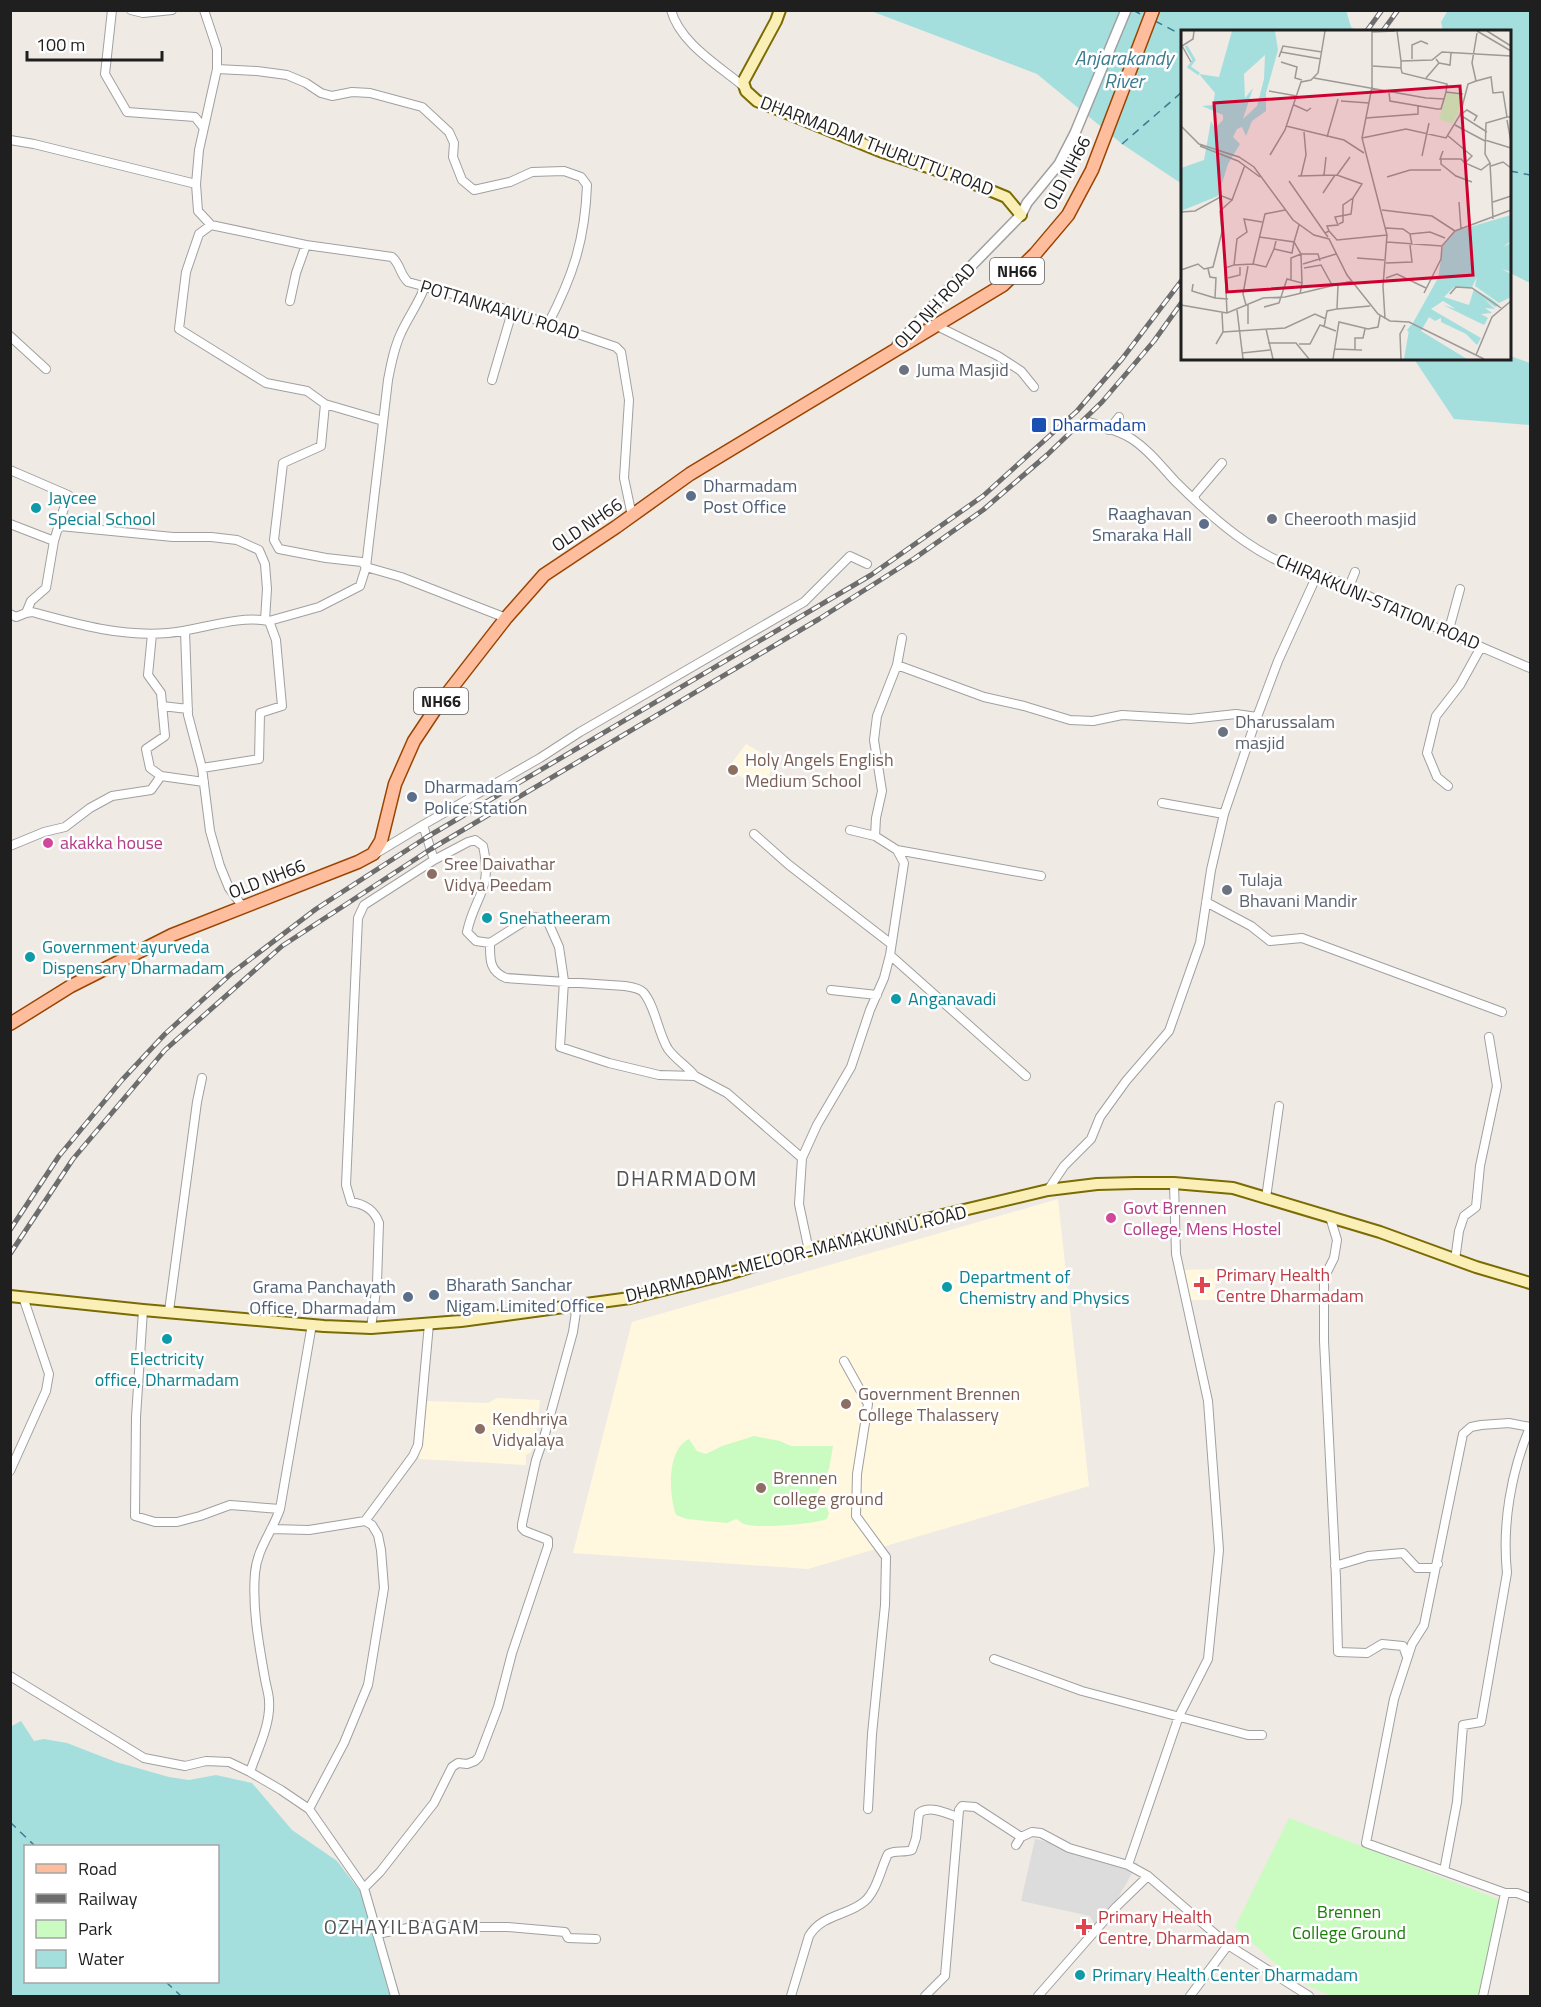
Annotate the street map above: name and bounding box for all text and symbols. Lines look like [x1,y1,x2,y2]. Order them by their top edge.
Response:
scale bar [27,24,162,62]
inset map [1181,30,1511,360]
text: 100 m [36,31,85,58]
water label: Anjarakandy River [1075,42,1175,96]
street label: DHARMADAM THURUTTU ROAD [757,88,998,203]
street label: OLD NH66 [1036,131,1097,215]
street label: OLD NH ROAD [887,256,982,355]
road number: NH66 [990,258,1044,284]
street label: POTTANKAAVU ROAD [417,272,583,347]
place label: Juma Masjid [916,356,1009,383]
marker: Juma Masjid [897,363,911,377]
place label: Dharmadam [1052,411,1146,438]
marker: Dharmadam [1030,416,1048,434]
place label: Dharmadam Post Office [703,472,797,520]
place label: Jaycee Special School [48,484,156,532]
marker: Dharmadam Post Office [684,489,698,503]
street label: OLD NH66 [546,491,628,558]
place label: Raaghavan Smaraka Hall [1092,500,1192,548]
marker: Jaycee Special School [29,501,43,515]
place label: Cheerooth masjid [1284,505,1416,532]
marker: Cheerooth masjid [1265,512,1279,526]
marker: Raaghavan Smaraka Hall [1197,517,1211,531]
street label: CHIRAKKUNI-STATION ROAD [1272,546,1484,657]
road number: NH66 [414,688,468,714]
place label: Dharussalam masjid [1235,708,1335,756]
marker: Dharussalam masjid [1216,725,1230,739]
place label: Holy Angels English Medium School [745,746,894,794]
marker: Holy Angels English Medium School [726,763,740,777]
place label: Dharmadam Police Station [424,773,527,821]
marker: Dharmadam Police Station [405,790,419,804]
place label: akakka house [60,829,163,856]
marker: akakka house [41,836,55,850]
place label: Sree Daivathar Vidya Peedam [444,850,555,898]
street label: OLD NH66 [224,851,309,906]
place label: Tulaja Bhavani Mandir [1239,866,1357,914]
marker: Sree Daivathar Vidya Peedam [425,867,439,881]
marker: Tulaja Bhavani Mandir [1220,883,1234,897]
place label: Snehatheeram [499,904,611,931]
marker: Snehatheeram [480,911,494,925]
place label: Government ayurveda Dispensary Dharmadam [42,933,225,981]
marker: Government ayurveda Dispensary Dharmadam [23,950,37,964]
place label: Anganavadi [908,985,996,1012]
marker: Anganavadi [889,992,903,1006]
district label: DHARMADOM [616,1162,758,1194]
place label: Govt Brennen College, Mens Hostel [1123,1194,1281,1242]
street label: DHARMADAM-MELOOR-MAMAKUNNU ROAD [622,1198,969,1309]
marker: Govt Brennen College, Mens Hostel [1104,1211,1118,1225]
place label: Primary Health Centre Dharmadam [1216,1261,1364,1309]
place label: Department of Chemistry and Physics [959,1263,1130,1311]
place label: Bharath Sanchar Nigam Limited Office [446,1271,604,1319]
place label: Grama Panchayath Office, Dharmadam [249,1273,396,1321]
marker: Primary Health Centre Dharmadam [1193,1276,1211,1294]
marker: Department of Chemistry and Physics [940,1280,954,1294]
marker: Bharath Sanchar Nigam Limited Office [427,1288,441,1302]
marker: Grama Panchayath Office, Dharmadam [401,1290,415,1304]
marker: Electricity office, Dharmadam [160,1332,174,1346]
place label: Electricity office, Dharmadam [95,1345,239,1393]
place label: Government Brennen College Thalassery [858,1380,1020,1428]
marker: Government Brennen College Thalassery [839,1397,853,1411]
place label: Kendhriya Vidyalaya [492,1405,568,1453]
marker: Kendhriya Vidyalaya [473,1422,487,1436]
place label: Brennen college ground [773,1464,884,1512]
marker: Brennen college ground [754,1481,768,1495]
legend [24,1845,219,1983]
text: Road [78,1855,117,1882]
text: Railway [78,1885,138,1912]
park label: Brennen College Ground [1292,1898,1406,1946]
place label: Primary Health Centre, Dharmadam [1098,1903,1250,1951]
district label: OZHAYILBAGAM [324,1911,480,1942]
text: Park [78,1915,113,1942]
marker: Primary Health Centre, Dharmadam [1075,1918,1093,1936]
text: Water [78,1945,124,1972]
place label: Primary Health Center Dharmadam [1092,1961,1358,1988]
marker: Primary Health Center Dharmadam [1073,1968,1087,1982]

